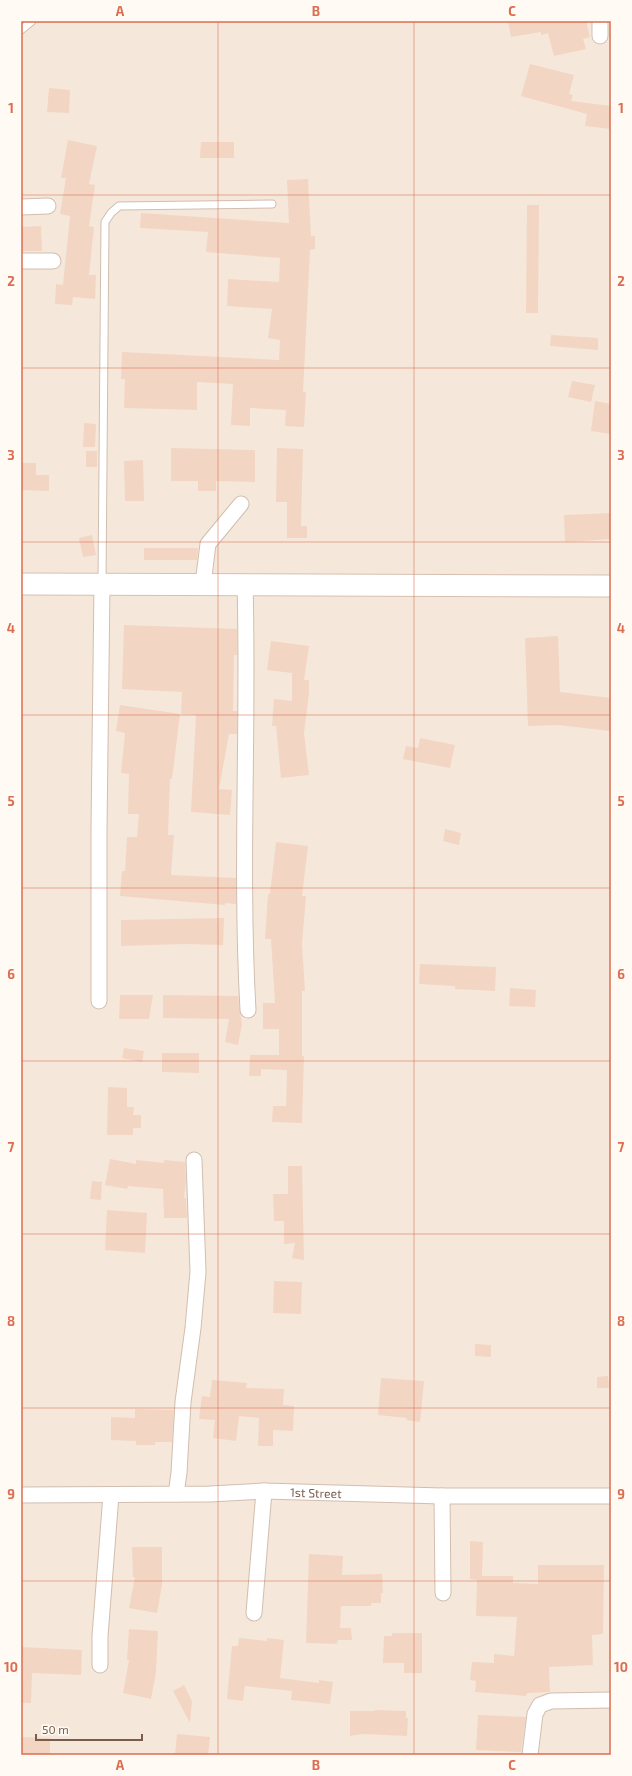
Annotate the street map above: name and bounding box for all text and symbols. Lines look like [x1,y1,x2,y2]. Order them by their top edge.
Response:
text: A [116,3,125,19]
text: B [312,3,320,19]
text: C [508,3,516,19]
text: 1 [8,100,14,116]
text: 1 [618,100,624,116]
text: 2 [7,273,15,289]
text: 2 [617,273,625,289]
text: 3 [7,447,15,463]
text: 3 [617,447,625,463]
text: 4 [7,620,15,636]
text: 4 [617,620,625,636]
text: 5 [7,793,15,809]
text: 5 [617,793,625,809]
text: 6 [7,966,15,982]
text: 6 [617,966,625,982]
text: 7 [8,1139,15,1155]
text: 7 [618,1139,625,1155]
text: 8 [7,1313,15,1329]
text: 8 [617,1313,625,1329]
street label: 1st Street [290,1485,342,1500]
text: 9 [7,1486,15,1502]
text: 9 [617,1486,625,1502]
text: 10 [4,1659,18,1675]
text: 10 [614,1659,628,1675]
scale bar [36,1716,142,1742]
text: 50 m [42,1722,69,1736]
text: A [116,1757,125,1773]
text: B [312,1757,320,1773]
text: C [508,1757,516,1773]

